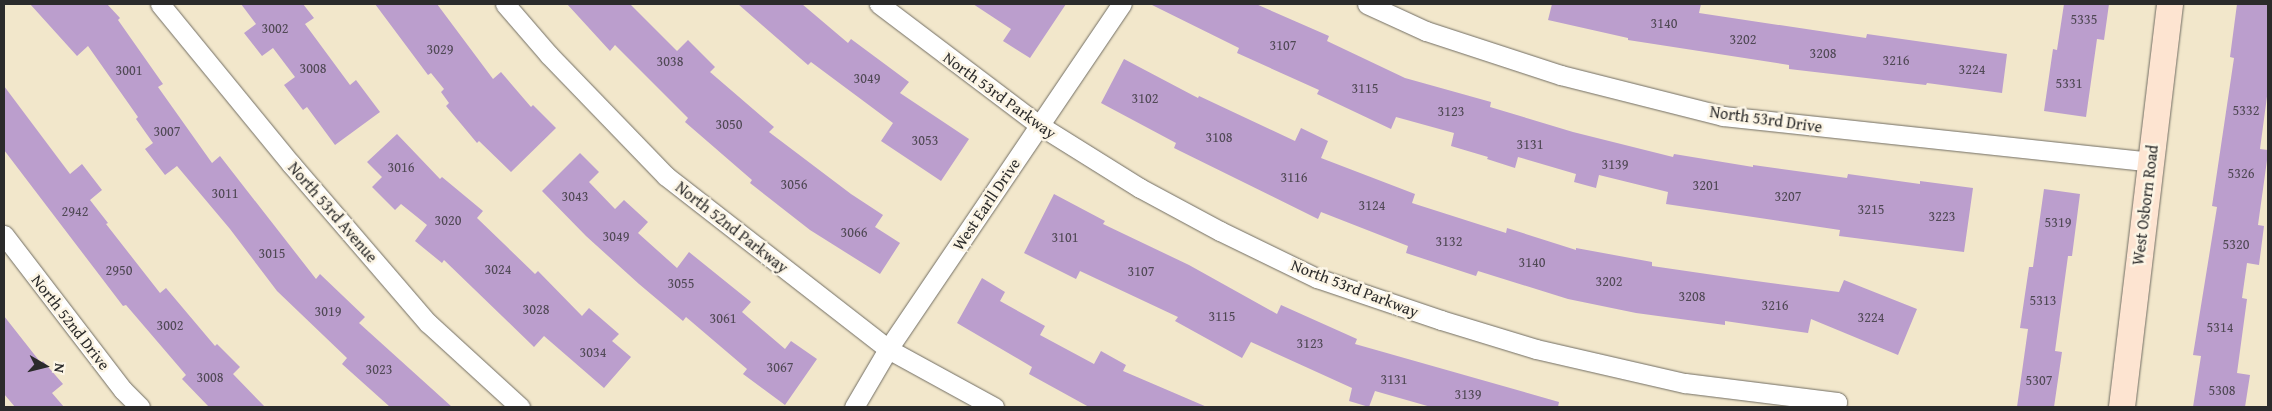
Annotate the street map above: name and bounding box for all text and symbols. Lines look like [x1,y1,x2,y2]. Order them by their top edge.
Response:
house number: 5335 [2071,11,2097,27]
house number: 3140 [1651,15,1677,31]
house number: 3002 [262,20,288,36]
house number: 3202 [1730,31,1756,47]
house number: 3107 [1270,37,1296,53]
house number: 3029 [427,41,453,57]
house number: 3208 [1810,45,1836,61]
street label: North 53rd Parkway [940,48,1060,142]
house number: 3216 [1883,52,1909,68]
house number: 3038 [657,53,683,69]
house number: 3008 [300,60,326,76]
house number: 3224 [1959,61,1985,77]
house number: 3001 [116,62,142,78]
house number: 3049 [854,70,880,86]
house number: 5331 [2056,75,2082,91]
house number: 3115 [1352,80,1378,96]
house number: 3102 [1132,90,1158,106]
street label: North 53rd Drive [1709,102,1823,136]
house number: 5332 [2233,102,2259,118]
house number: 3123 [1438,103,1464,119]
house number: 3050 [716,116,742,132]
house number: 3007 [154,123,180,139]
house number: 3108 [1206,129,1232,145]
house number: 3053 [912,132,938,148]
house number: 3131 [1517,136,1543,152]
street label: West Osborn Road [2128,144,2162,266]
street label: West Earll Drive [948,154,1024,254]
house number: 3139 [1602,156,1628,172]
street label: North 53rd Avenue [284,158,382,266]
house number: 3016 [388,159,414,175]
house number: 5326 [2228,165,2254,181]
house number: 3116 [1281,169,1307,185]
house number: 3056 [781,176,807,192]
street label: North 52nd Parkway [672,177,792,277]
house number: 3201 [1693,177,1719,193]
house number: 3011 [212,185,238,201]
house number: 3043 [562,188,588,204]
house number: 3207 [1775,188,1801,204]
house number: 3124 [1359,197,1385,213]
house number: 3215 [1858,201,1884,217]
house number: 2942 [62,203,88,219]
house number: 3223 [1929,208,1955,224]
house number: 3020 [435,212,461,228]
house number: 5319 [2045,214,2071,230]
house number: 3066 [841,224,867,240]
house number: 3049 [603,228,629,244]
house number: 3101 [1052,229,1078,245]
house number: 3132 [1436,233,1462,249]
house number: 5320 [2223,236,2249,252]
house number: 3015 [259,245,285,261]
house number: 3140 [1519,254,1545,270]
street label: North 53rd Parkway [1289,255,1421,321]
house number: 3024 [485,261,511,277]
house number: 2950 [106,262,132,278]
house number: 3107 [1128,263,1154,279]
street label: North 52nd Drive [28,270,114,374]
house number: 3202 [1596,273,1622,289]
house number: 3055 [668,275,694,291]
house number: 3208 [1679,288,1705,304]
house number: 5313 [2030,292,2056,308]
house number: 3216 [1762,297,1788,313]
house number: 3028 [523,301,549,317]
house number: 3019 [315,303,341,319]
house number: 3115 [1209,308,1235,324]
house number: 3224 [1858,309,1884,325]
house number: 3061 [710,310,736,326]
house number: 3002 [157,317,183,333]
house number: 5314 [2207,319,2233,335]
house number: 3123 [1297,335,1323,351]
north arrow [20,341,70,391]
house number: 3034 [580,344,606,360]
house number: 3067 [767,359,793,375]
house number: 3023 [366,361,392,377]
house number: 3008 [197,369,223,385]
house number: 3131 [1381,371,1407,387]
house number: 5307 [2026,372,2052,388]
house number: 5308 [2209,382,2235,398]
house number: 3139 [1455,386,1481,402]

